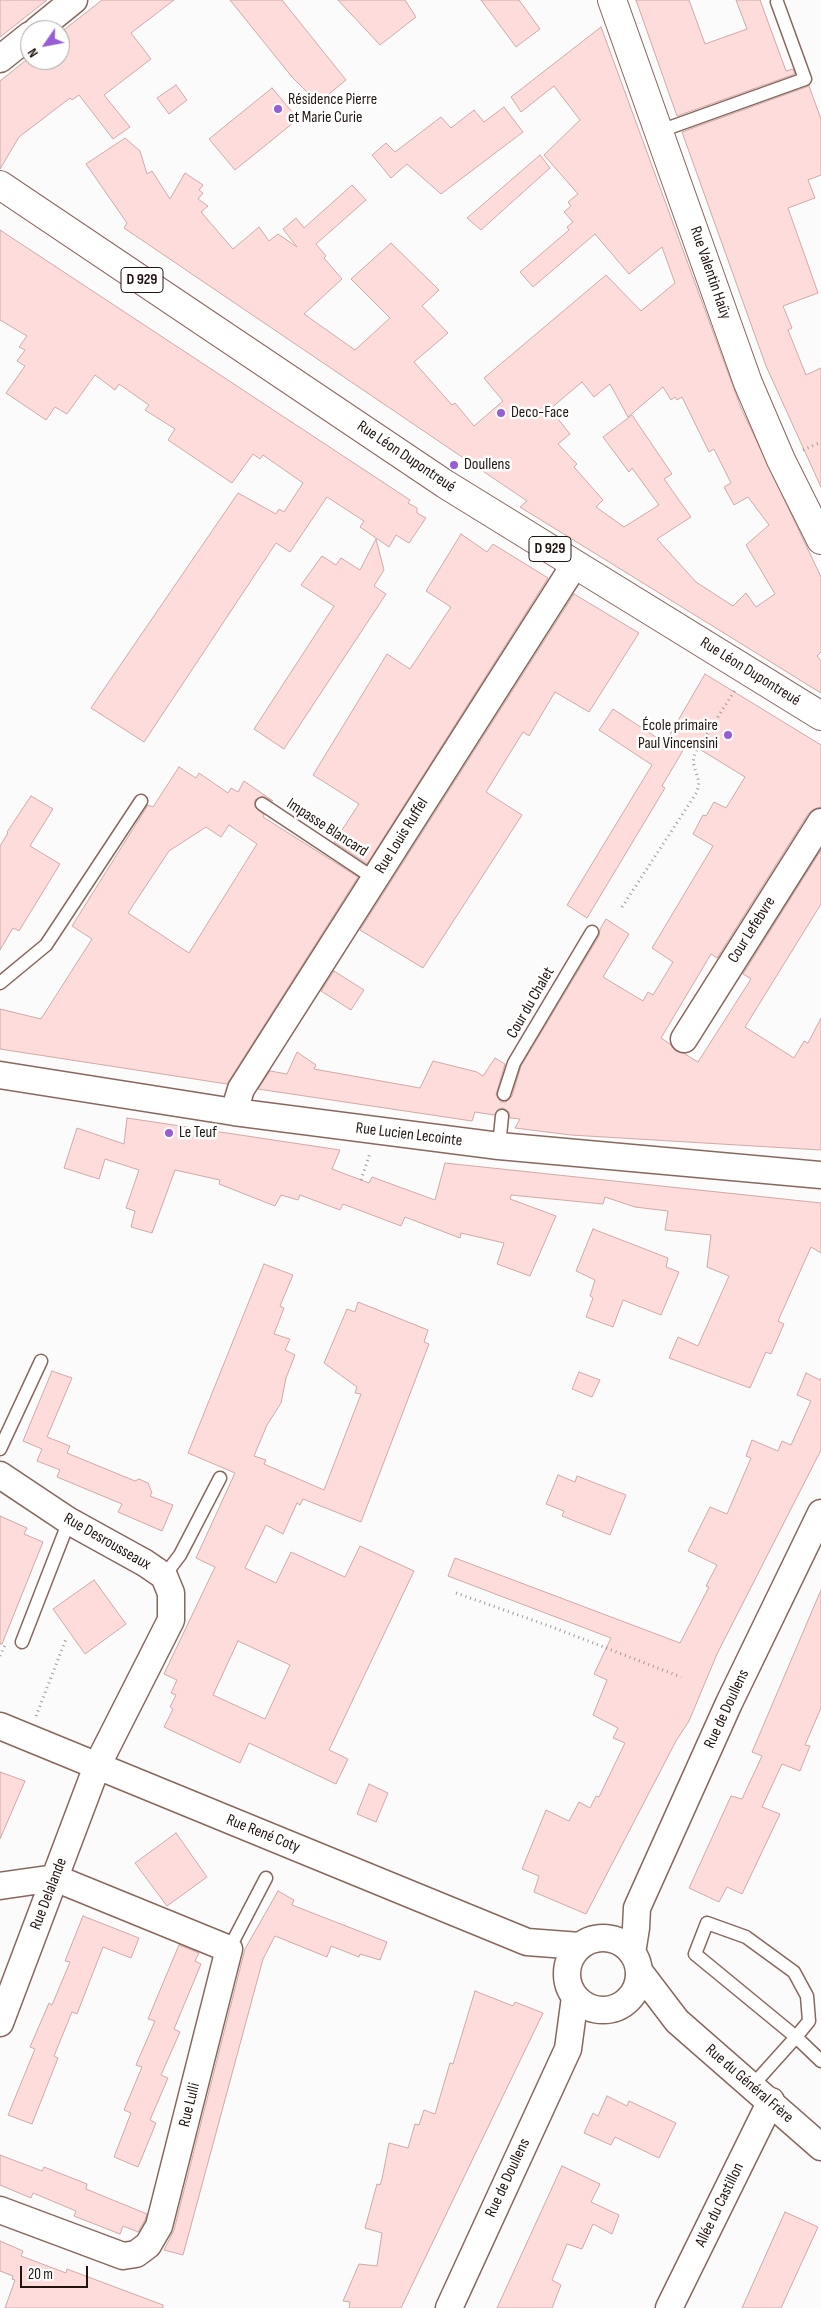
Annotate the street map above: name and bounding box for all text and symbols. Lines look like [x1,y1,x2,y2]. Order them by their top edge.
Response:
north arrow [20,20,70,70]
text: N [24,45,42,61]
place label: Résidence Pierre et Marie Curie [288,90,377,128]
marker: Résidence Pierre et Marie Curie [272,103,284,115]
street label: Rue Valentin Haüy [685,224,735,322]
road number: D 929 [121,268,163,292]
place label: Deco-Face [511,403,569,423]
marker: Deco-Face [495,407,507,419]
street label: Rue Léon Dupontreué [353,417,459,497]
place label: Doullens [464,455,510,475]
marker: Doullens [448,459,460,471]
road number: D 929 [529,536,571,562]
street label: Rue Léon Dupontreué [696,633,804,711]
place label: École primaire Paul Vincensini [638,716,718,754]
marker: École primaire Paul Vincensini [722,729,734,741]
street label: Impasse Blancard [283,795,371,861]
street label: Rue Louis Ruffel [371,795,433,877]
street label: Cour Lefebvre [724,893,780,967]
street label: Cour du Chalet [503,964,559,1042]
street label: Rue Lucien Lecointe [355,1119,463,1151]
place label: Le Teuf [179,1123,217,1143]
marker: Le Teuf [163,1127,175,1139]
street label: Rue Desrousseaux [60,1509,154,1575]
street label: Rue de Doullens [700,1666,754,1752]
street label: Rue René Coty [223,1811,303,1857]
street label: Rue Delalande [26,1855,72,1933]
street label: Rue du Général Frère [701,2041,797,2127]
street label: Rue Lulli [175,2081,205,2129]
street label: Rue de Doullens [481,2135,535,2221]
street label: Allée du Castillon [691,2160,749,2250]
scale bar [22,2256,90,2288]
text: 20 m [28,2265,53,2284]

